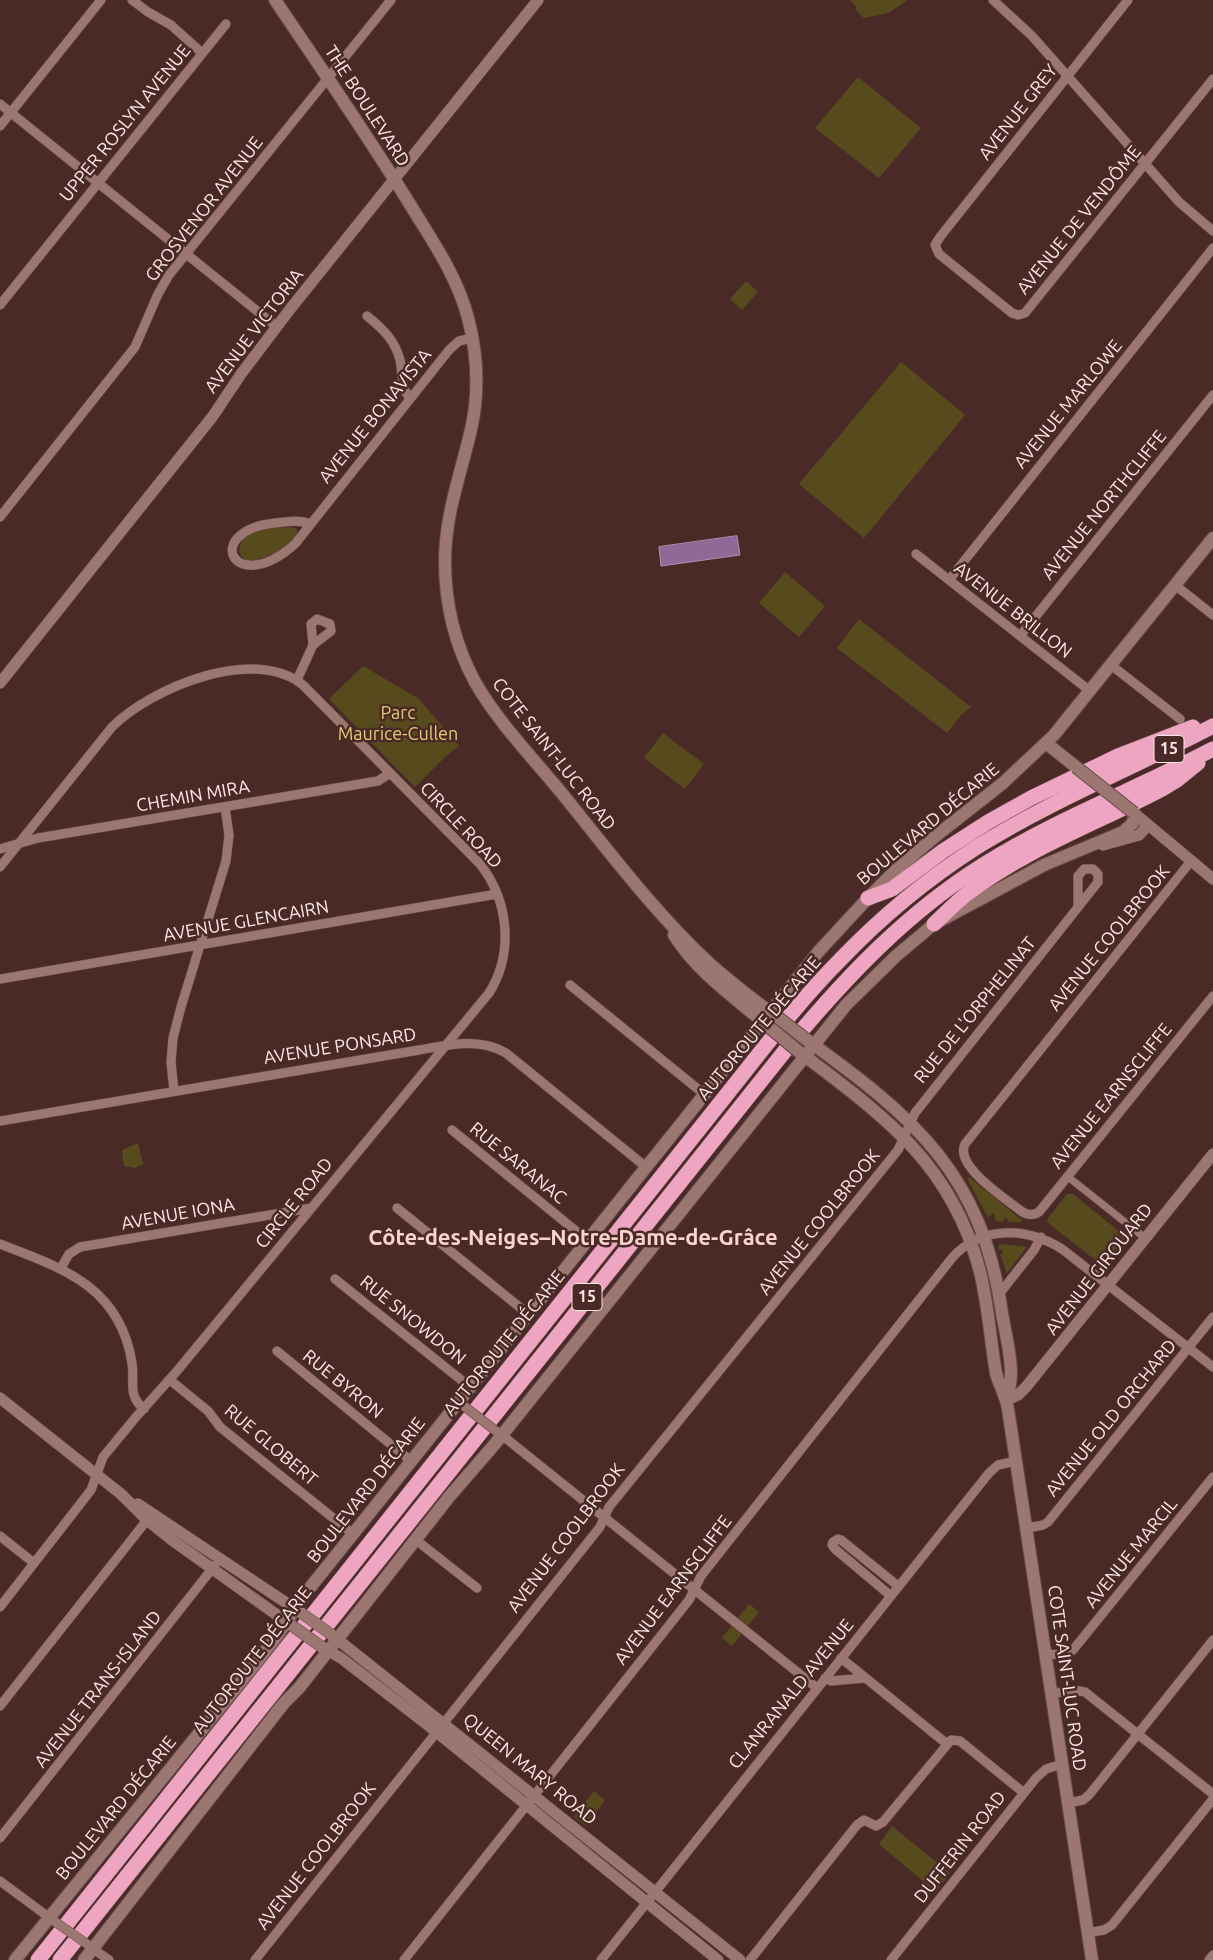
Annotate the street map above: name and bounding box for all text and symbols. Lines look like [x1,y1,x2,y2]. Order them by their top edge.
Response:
street label: UPPER ROSLYN AVENUE [55,40,195,206]
street label: THE BOULEVARD [320,41,414,171]
street label: AVENUE GREY [974,60,1062,164]
street label: GROSVENOR AVENUE [141,132,267,286]
street label: AVENUE DE VENDÔME [1012,141,1146,299]
street label: AVENUE VICTORIA [200,265,308,397]
street label: AVENUE MARLOWE [1009,335,1127,473]
street label: AVENUE BONAVISTA [314,344,436,488]
street label: AVENUE NORTHCLIFFE [1037,426,1171,584]
street label: AVENUE BRILLON [950,557,1076,663]
street label: COTE SAINT-LUC ROAD [488,673,620,835]
park label: Parc Maurice-Cullen [338,702,458,744]
road number: 15 [1154,736,1184,762]
street label: BOULEVARD DÉCARIE [853,758,1003,890]
street label: CHEMIN MIRA [135,775,251,817]
street label: CIRCLE ROAD [415,777,507,873]
street label: AVENUE COOLBROOK [1044,861,1174,1015]
street label: AVENUE GLENCAIRN [162,896,330,946]
street label: RUE DE L'ORPHELINAT [909,933,1041,1087]
street label: AUTOROUTE DÉCARIE [693,952,825,1104]
street label: AVENUE EARNSCLIFFE [1046,1019,1176,1173]
street label: AVENUE PONSARD [262,1023,418,1069]
street label: RUE SARANAC [465,1118,571,1208]
street label: AVENUE COOLBROOK [754,1145,884,1299]
street label: CIRCLE ROAD [251,1153,337,1253]
street label: AVENUE IONA [120,1193,236,1235]
street label: AVENUE GIROUARD [1041,1199,1157,1339]
district label: Côte-des-Neiges–Notre-Dame-de-Grâce [368,1225,778,1251]
street label: AUTOROUTE DÉCARIE [439,1266,569,1420]
street label: RUE SNOWDON [356,1271,470,1369]
road number: 15 [572,1284,602,1310]
street label: AVENUE OLD ORCHARD [1041,1335,1181,1501]
street label: RUE BYRON [298,1345,388,1423]
street label: RUE GLOBERT [220,1400,322,1490]
street label: BOULEVARD DÉCARIE [302,1413,430,1567]
street label: AVENUE COOLBROOK [503,1459,629,1617]
street label: AVENUE MARCIL [1080,1494,1182,1612]
street label: AVENUE EARNSCLIFFE [610,1511,736,1669]
street label: AUTOROUTE DÉCARIE [188,1582,316,1738]
street label: COTE SAINT-LUC ROAD [1043,1584,1091,1772]
street label: AVENUE TRANS-ISLAND [30,1606,166,1772]
street label: CLANRANALD AVENUE [724,1615,858,1773]
street label: QUEEN MARY ROAD [459,1708,601,1830]
street label: BOULEVARD DÉCARIE [51,1732,181,1884]
street label: AVENUE COOLBROOK [252,1778,380,1934]
street label: DUFFERIN ROAD [910,1787,1010,1907]

